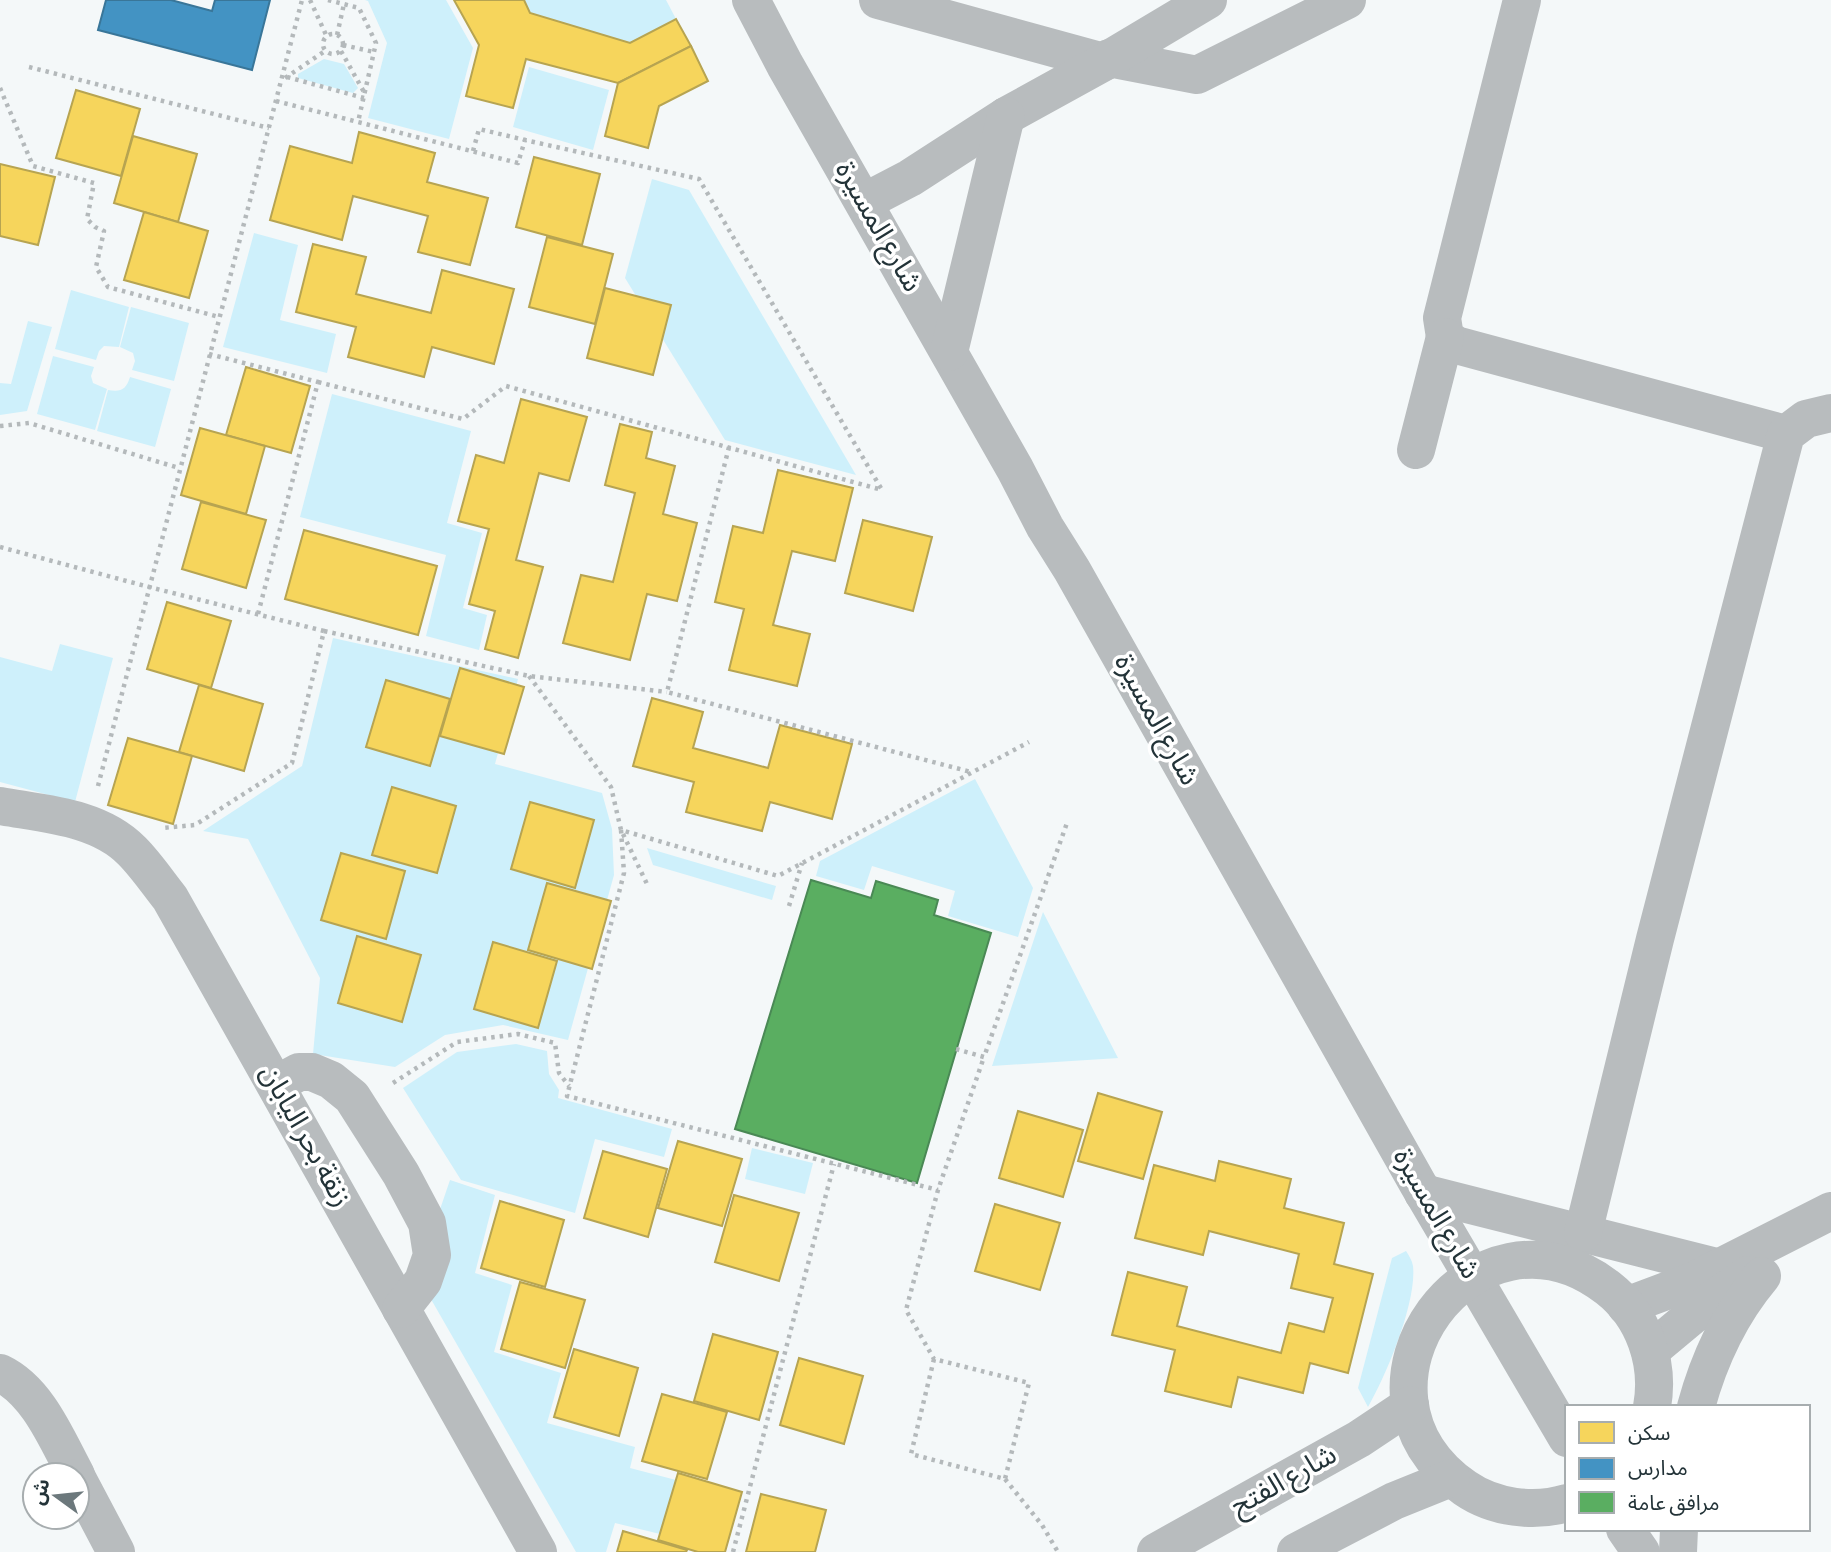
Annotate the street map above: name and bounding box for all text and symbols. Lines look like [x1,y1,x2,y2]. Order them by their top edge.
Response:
street label: شارع المسيرة [825,157,926,299]
street label: شارع المسيرة [1104,650,1203,793]
street label: زنقة بحر اليابان [254,1060,355,1212]
street label: شارع المسيرة [1383,1144,1484,1286]
legend [1565,1405,1810,1531]
text: سكن [1628,1423,1670,1445]
street label: شارع الفتح [1227,1441,1344,1526]
text: مدارس [1628,1458,1688,1480]
north arrow [21,1461,91,1531]
text: ش [28,1477,54,1507]
text: مرافق عامة [1628,1493,1720,1516]

